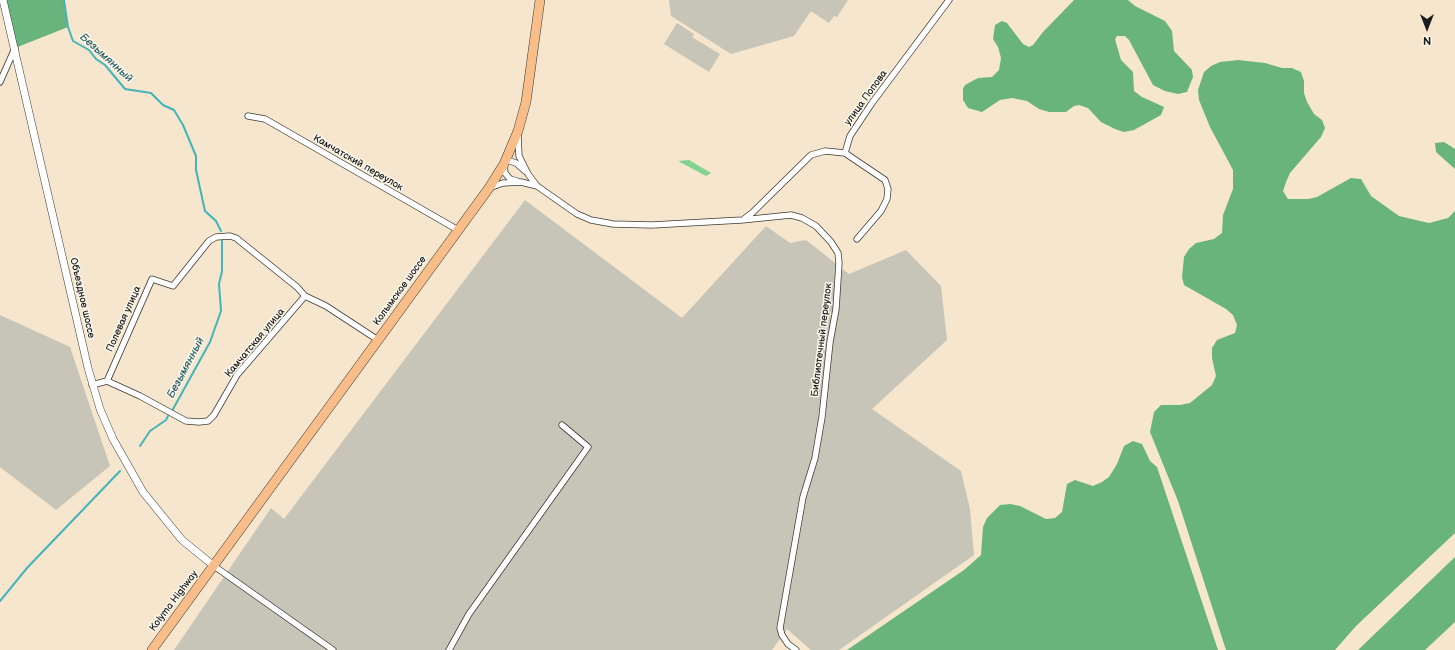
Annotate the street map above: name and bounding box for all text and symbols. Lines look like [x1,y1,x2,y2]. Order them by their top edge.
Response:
north arrow [1407,8,1447,48]
water label: Безымянный [77,31,135,85]
text: N [1423,34,1431,47]
street label: улица Попова [842,68,890,128]
street label: Камчатский переулок [311,132,405,194]
street label: Колымское шоссе [371,254,429,328]
street label: Объездное шоссе [67,257,97,339]
street label: Библиотечный переулок [809,283,835,397]
street label: Полевая улица [104,284,144,354]
street label: Камчатская улица [223,306,287,380]
water label: Безымянный [164,335,208,401]
street label: Kolyma Highway [147,568,201,634]

